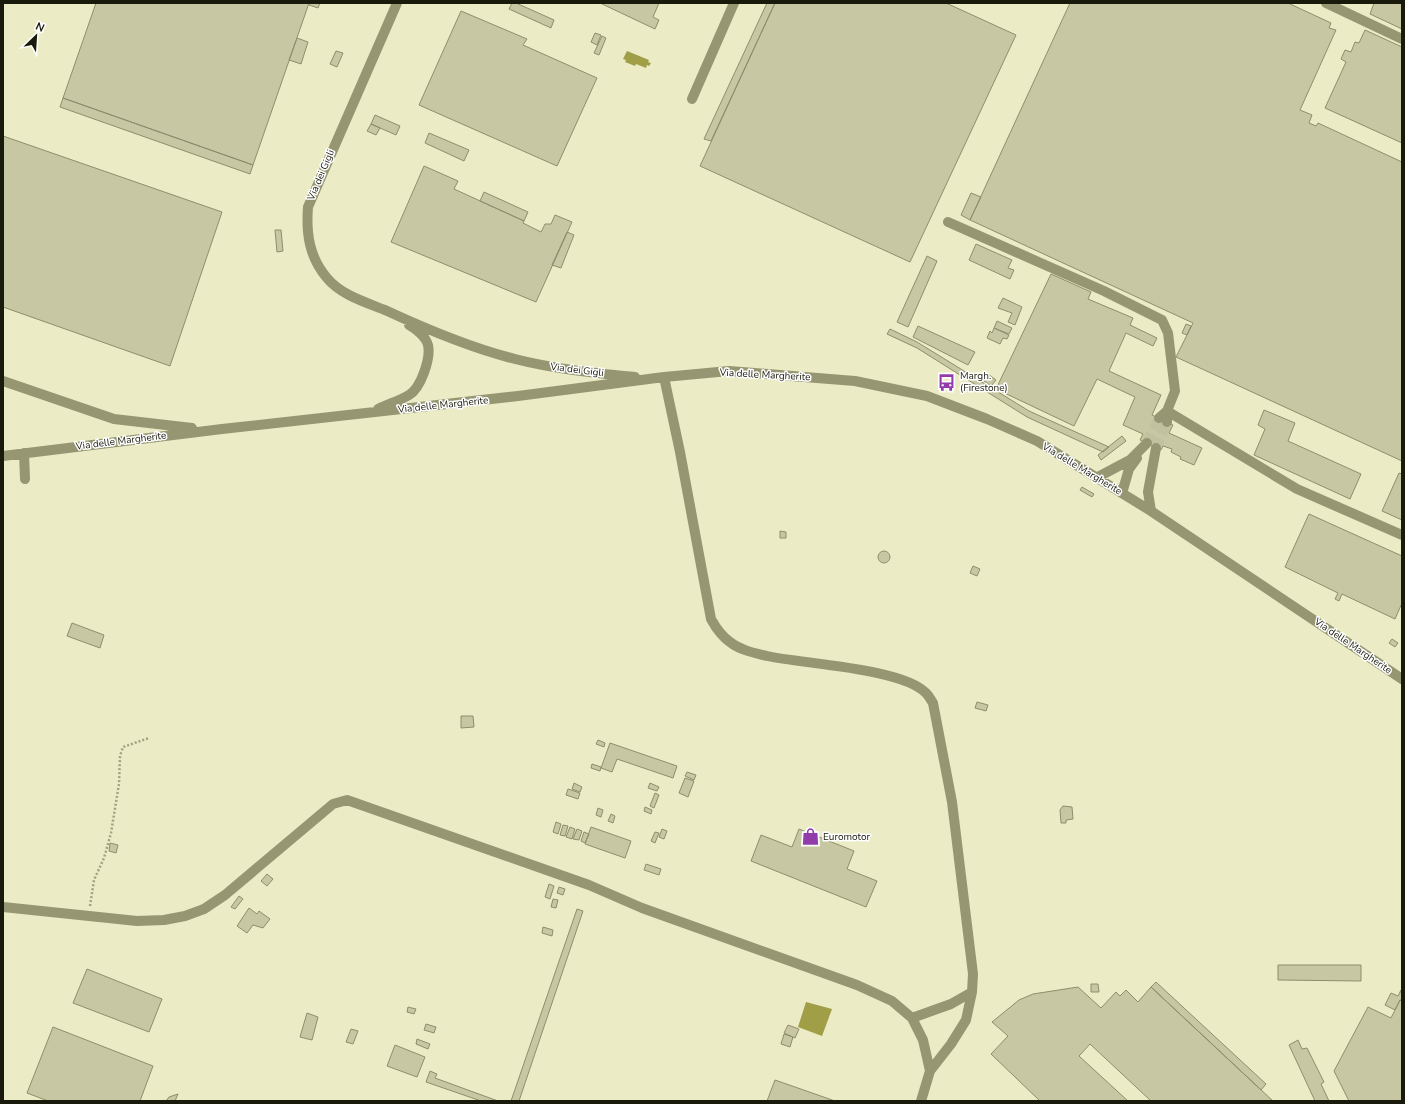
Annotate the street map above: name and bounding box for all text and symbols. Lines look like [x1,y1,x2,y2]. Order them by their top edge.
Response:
north arrow [16,16,56,56]
text: N [33,19,47,36]
street label: Via dei Gigli [304,147,338,203]
street label: Via dei Gigli [548,360,605,380]
street label: Via delle Margherite [718,366,811,384]
place label: Margh. (Firestone) [960,369,1008,395]
bus stop icon: Margh. (Firestone) [937,372,957,392]
street label: Via delle Margherite [396,393,489,417]
street label: Via delle Margherite [74,429,167,454]
street label: Via delle Margherite [1039,439,1125,498]
street label: Via delle Margherite [1311,614,1395,677]
shop icon: Euromotor [800,827,820,847]
place label: Euromotor [823,830,871,844]

